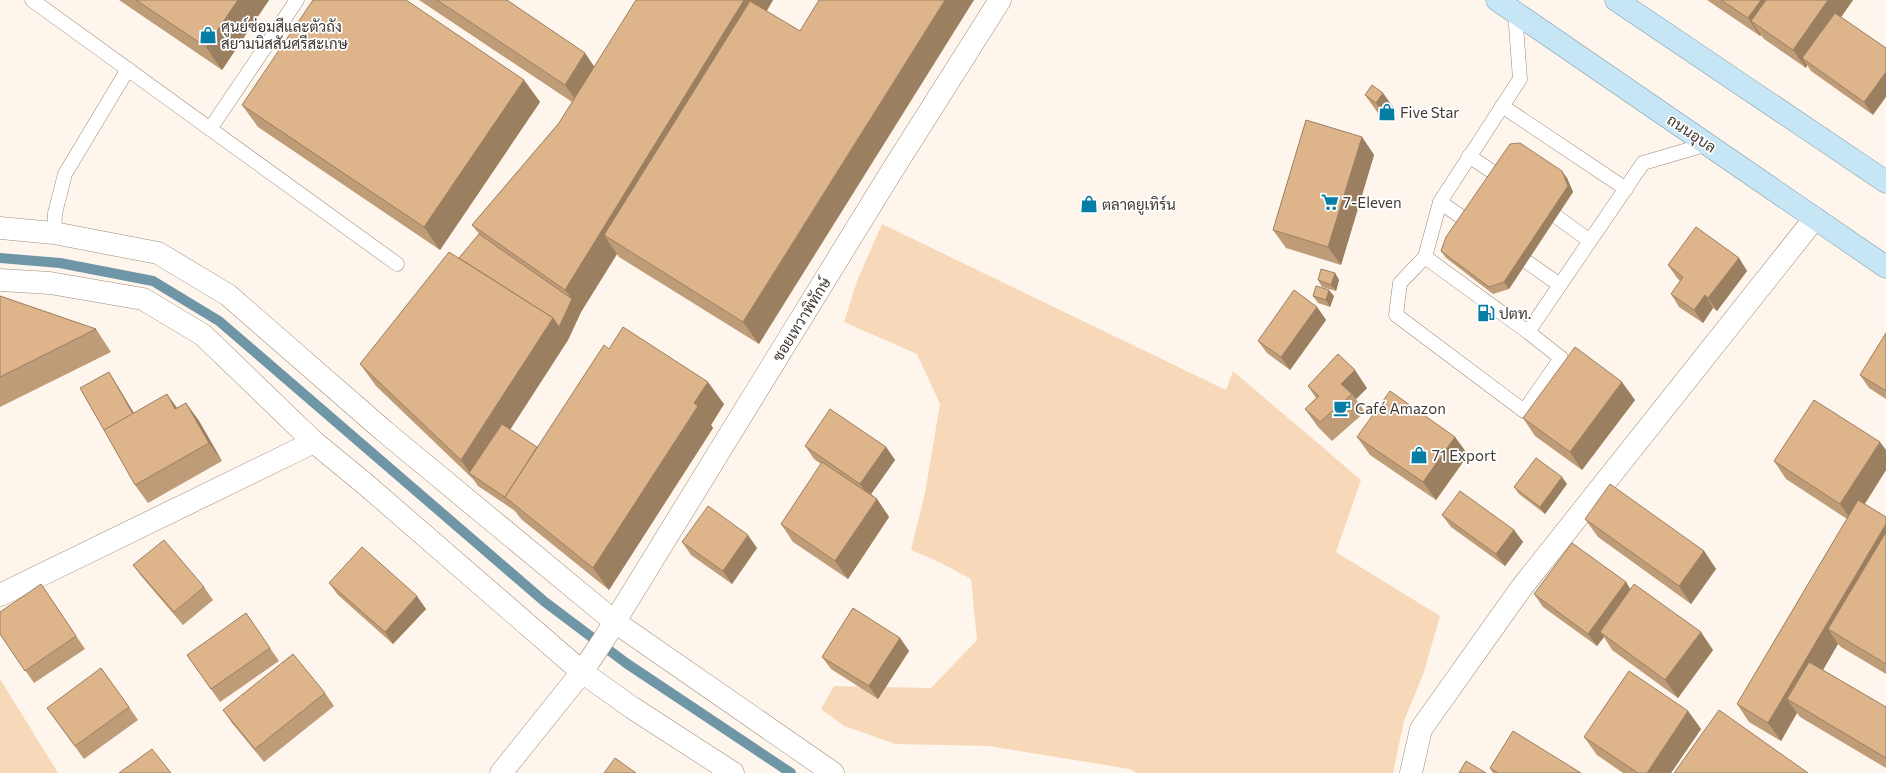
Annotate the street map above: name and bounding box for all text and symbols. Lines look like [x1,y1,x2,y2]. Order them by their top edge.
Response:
place label: ศูนย์ซ่อมสีและตัวถัง สยามนิสสันศรีสะเกษ [221,17,349,52]
shop icon: ศูนย์ซ่อมสีและตัวถัง สยามนิสสันศรีสะเกษ [198,25,218,45]
shop icon: Five Star [1377,102,1397,122]
place label: Five Star [1400,103,1459,121]
street label: ถนนอุบล [1662,110,1720,158]
supermarket icon: 7-Eleven [1320,192,1340,212]
place label: 7-Eleven [1343,193,1402,211]
shop icon: ตลาดยูเทิร์น [1079,194,1099,214]
place label: ตลาดยูเทิร์น [1102,195,1176,215]
street label: ซอยเทวาพิทักษ์ [768,273,834,364]
fuel station icon: ปตท. [1476,303,1496,323]
place label: ปตท. [1499,304,1531,322]
cafe icon: Café Amazon [1332,398,1352,418]
place label: Café Amazon [1355,399,1446,417]
shop icon: 71 Export [1409,445,1429,465]
place label: 71 Export [1432,446,1496,464]

